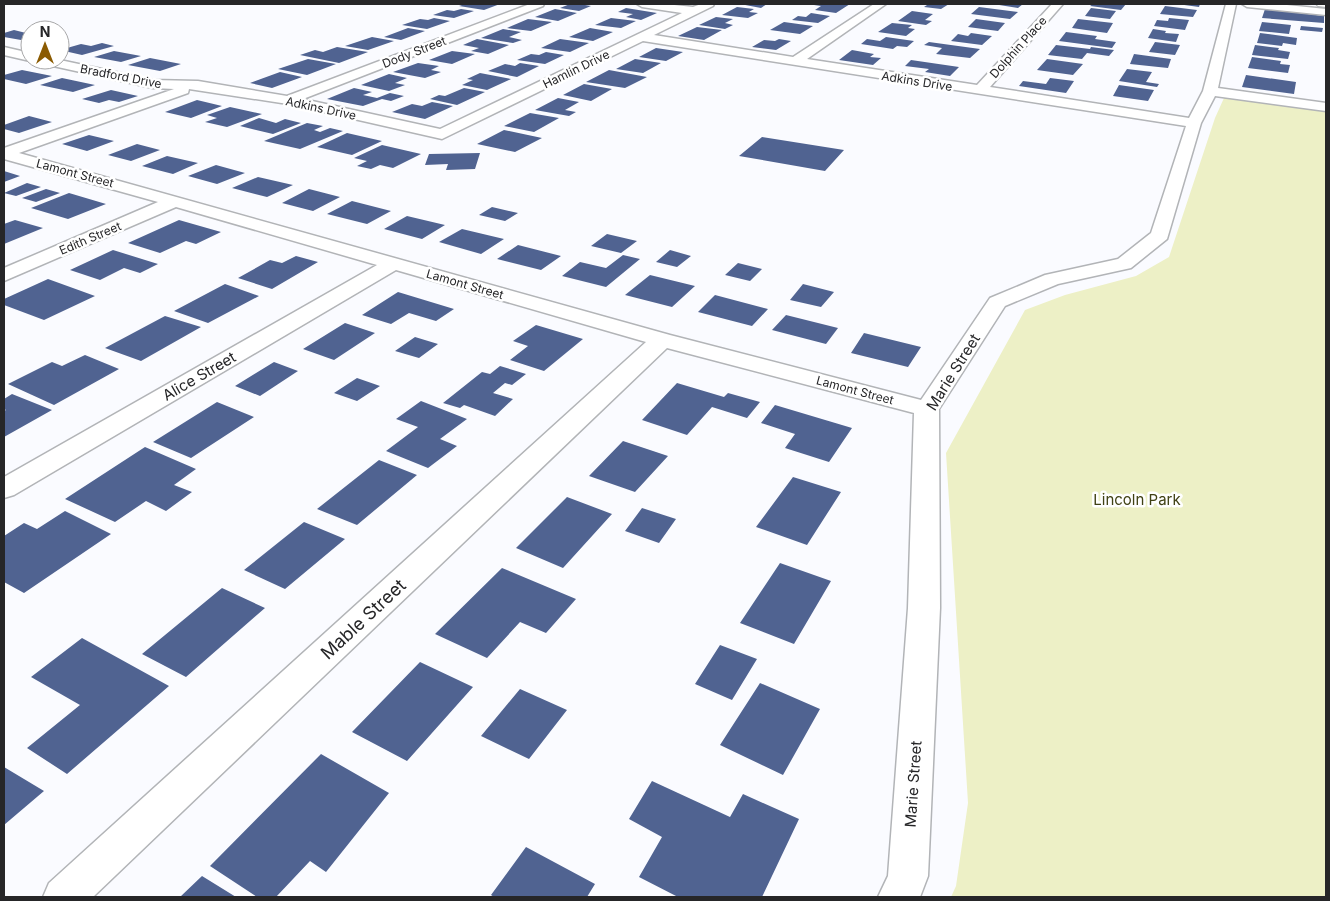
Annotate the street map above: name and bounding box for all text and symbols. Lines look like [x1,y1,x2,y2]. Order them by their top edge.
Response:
street label: Dolphin Place [986,13,1050,81]
north arrow [20,20,70,70]
text: N [40,23,50,40]
street label: Dody Street [380,33,448,71]
street label: Hamlin Drive [540,46,612,92]
street label: Bradford Drive [79,61,163,91]
street label: Adkins Drive [880,68,954,94]
street label: Adkins Drive [284,93,358,123]
street label: Lamont Street [35,155,115,191]
street label: Edith Street [57,218,123,258]
street label: Lamont Street [425,266,505,302]
street label: Marie Street [922,330,984,414]
street label: Alice Street [159,347,239,405]
street label: Lamont Street [815,372,895,408]
park label: Lincoln Park [1093,490,1181,509]
street label: Mable Street [316,574,410,664]
street label: Marie Street [900,740,926,828]

